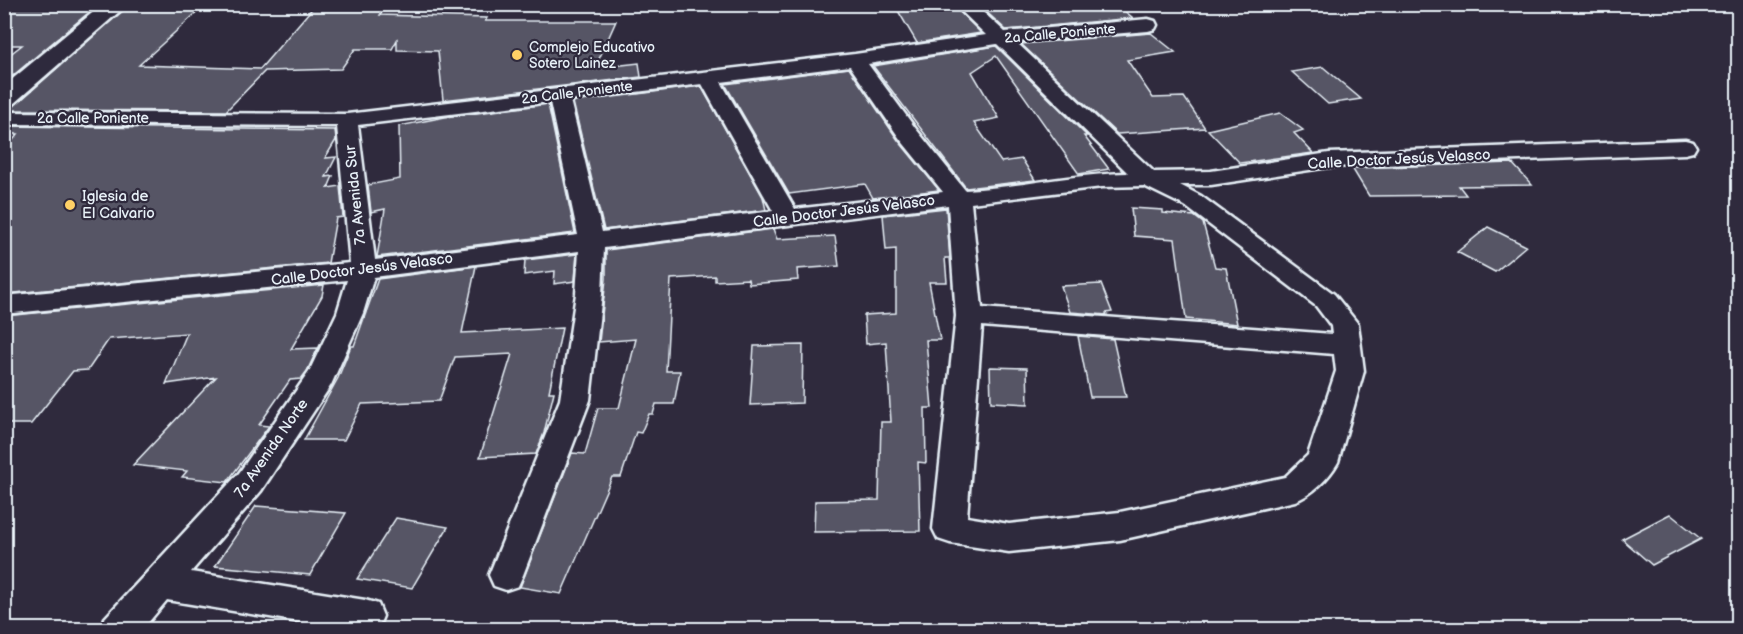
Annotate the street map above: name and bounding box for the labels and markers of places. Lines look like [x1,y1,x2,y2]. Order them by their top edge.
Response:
place label: Complejo Educativo Sotero Lainez [529,39,655,72]
marker: Complejo Educativo Sotero Lainez [510,48,524,62]
place label: Iglesia de El Calvario [82,187,155,223]
marker: Iglesia de El Calvario [63,198,77,212]

